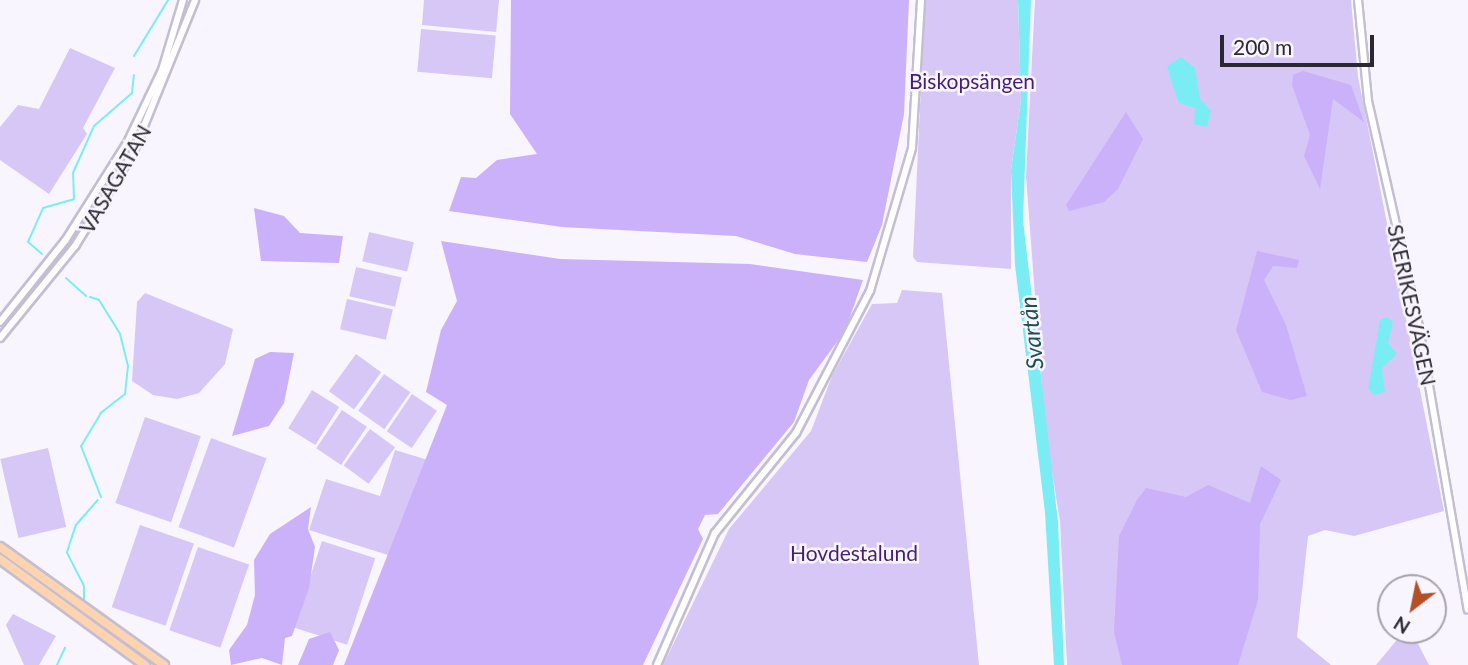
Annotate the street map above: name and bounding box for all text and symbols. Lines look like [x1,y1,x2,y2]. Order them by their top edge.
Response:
scale bar [1223,21,1377,65]
text: 200 m [1233,34,1292,59]
park label: Biskopsängen [909,68,1035,94]
street label: VASAGATAN [74,120,156,238]
street label: SKERIKESVÄGEN [1383,222,1441,388]
water label: Svartån [1013,295,1049,371]
park label: Hovdestalund [790,540,918,566]
north arrow [1377,574,1447,644]
text: N [1389,612,1414,639]

